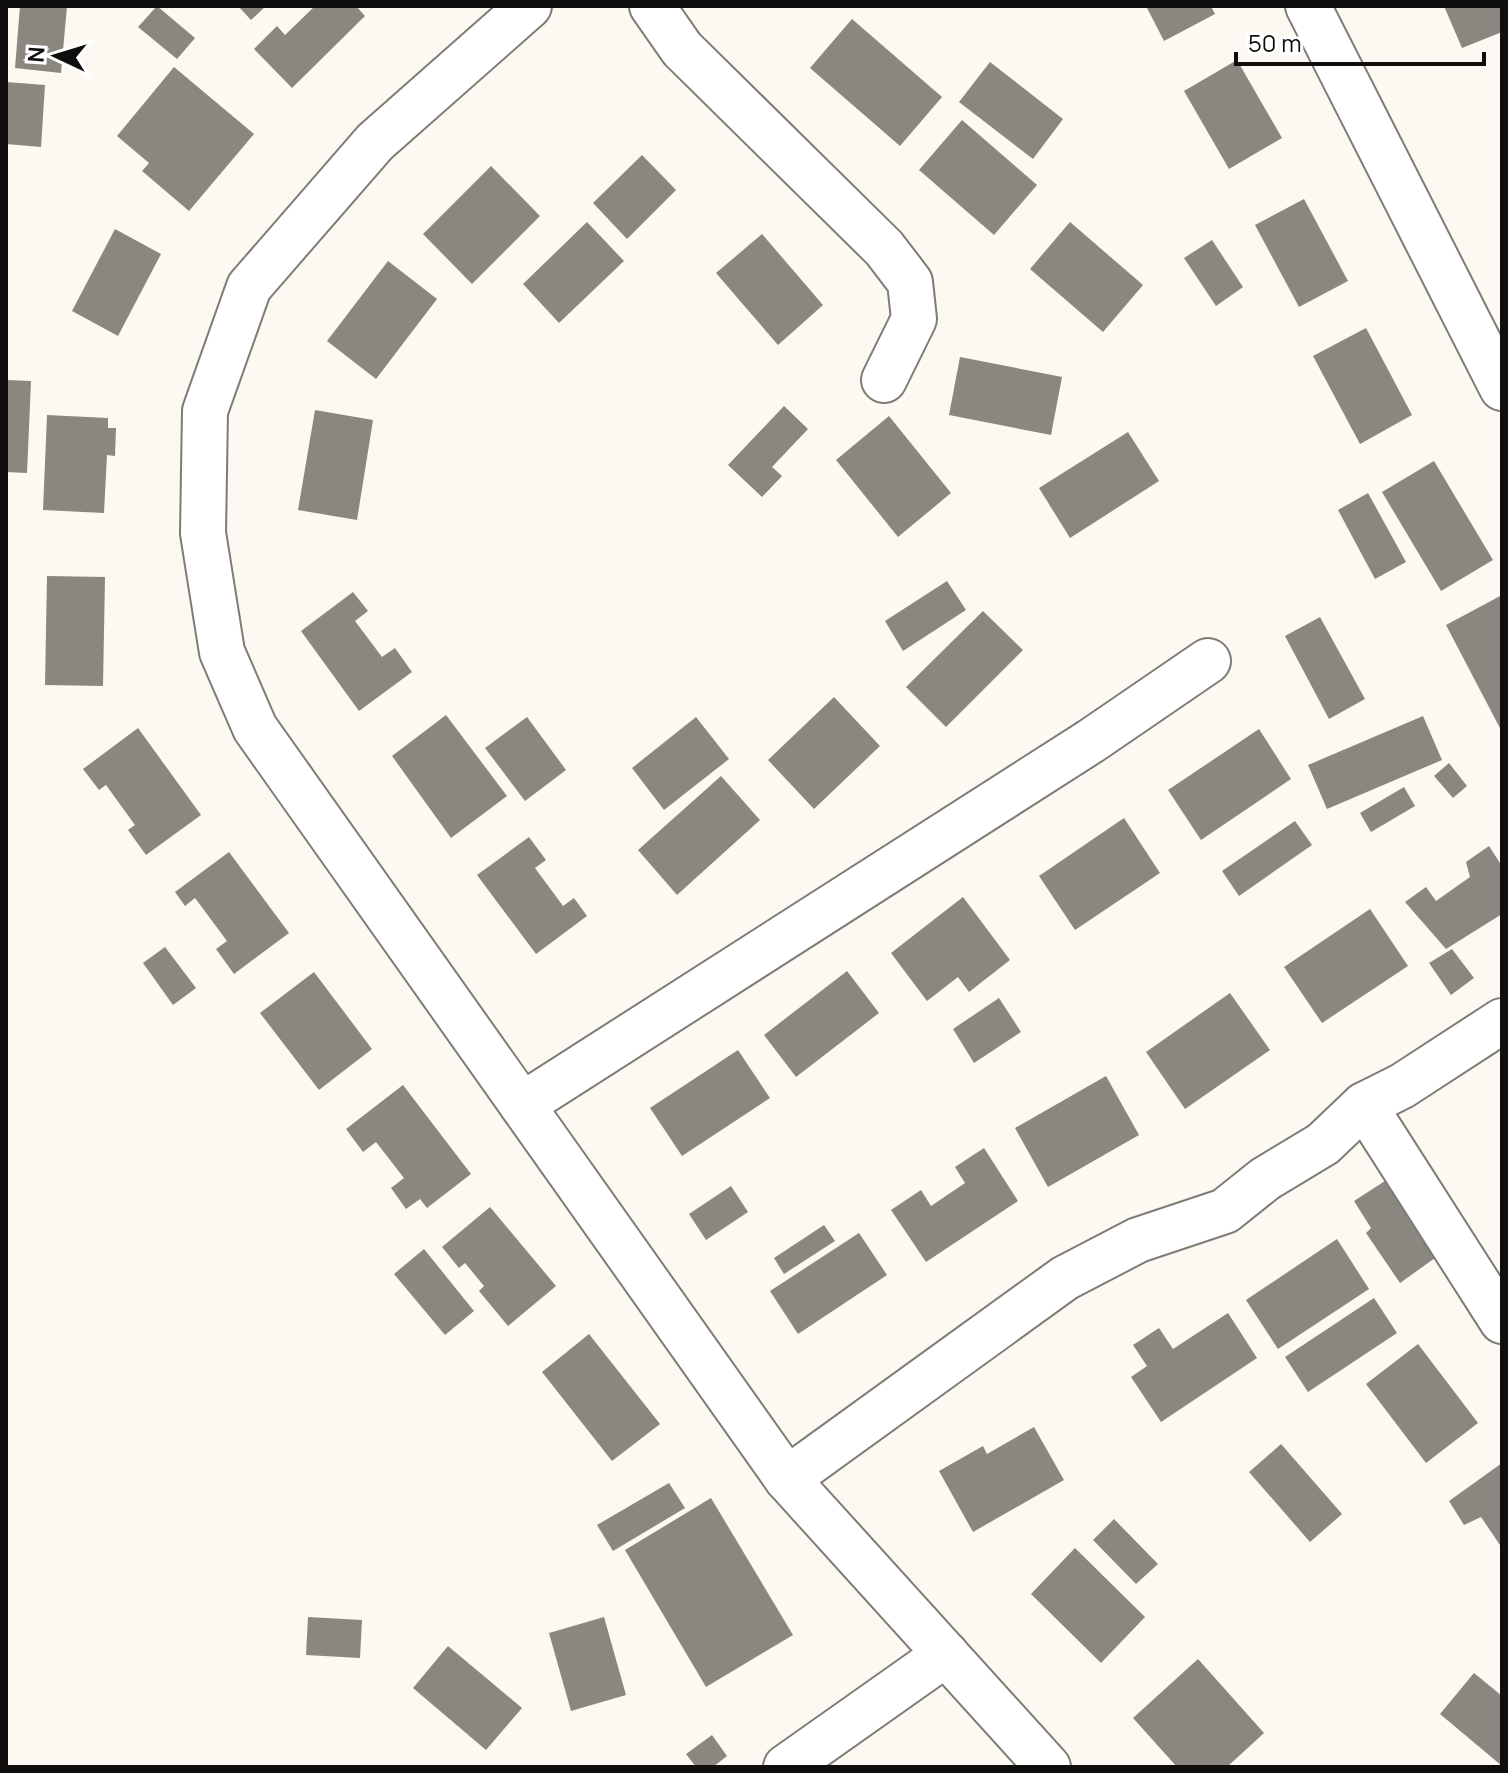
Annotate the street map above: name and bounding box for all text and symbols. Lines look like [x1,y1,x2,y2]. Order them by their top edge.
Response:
north arrow [16,16,96,96]
scale bar [1236,16,1484,66]
text: 50 m [1248,26,1302,59]
text: N [21,46,52,64]

